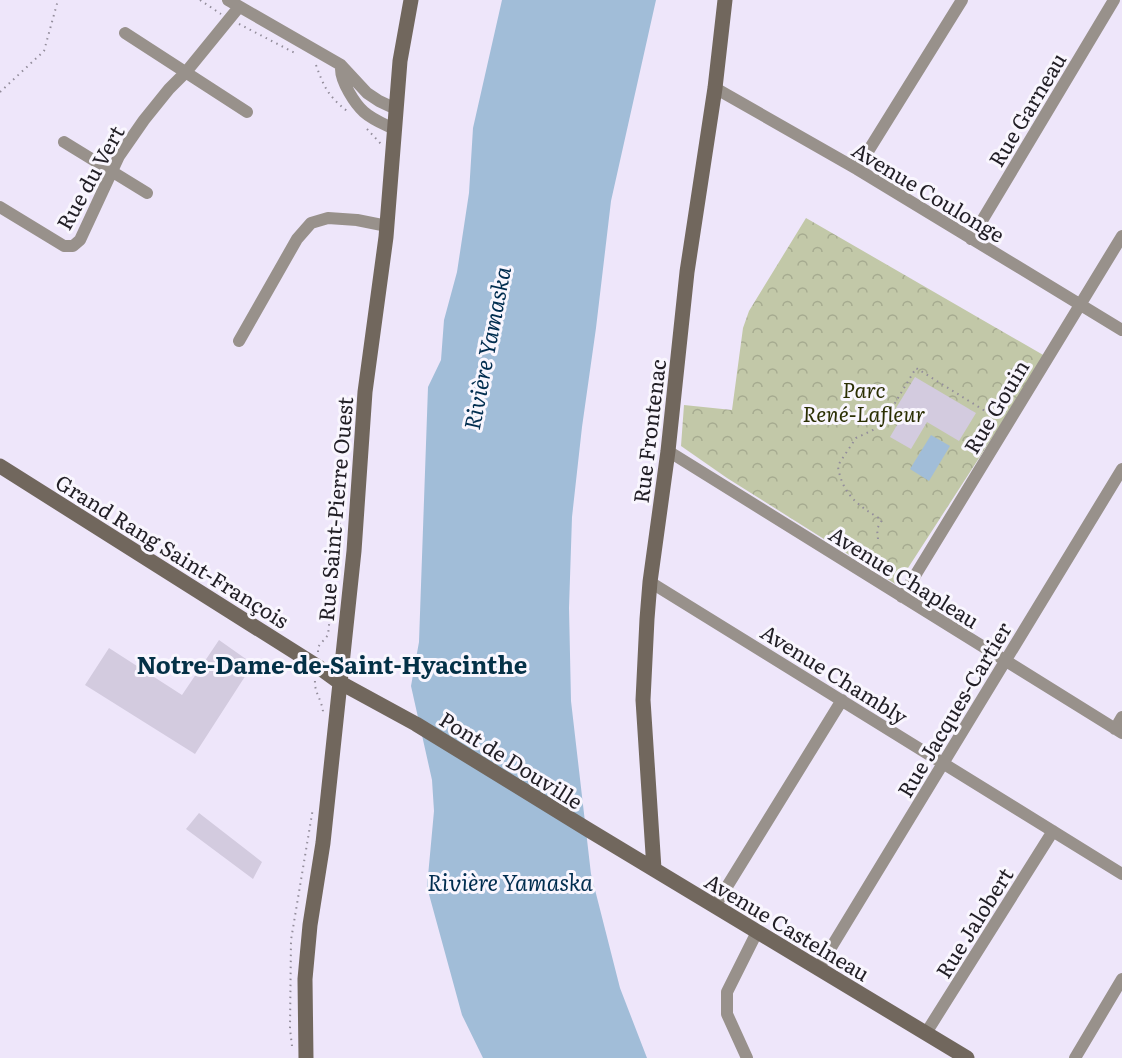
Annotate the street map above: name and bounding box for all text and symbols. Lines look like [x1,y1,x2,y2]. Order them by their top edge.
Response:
street label: Rue Garneau [980,46,1072,172]
street label: Rue du Vert [47,119,131,235]
street label: Avenue Coulonge [847,133,1011,249]
water label: Rivière Yamaska [454,263,518,432]
street label: Rue Gouin [955,353,1035,459]
street label: Rue Frontenac [624,357,672,505]
park label: Parc René-Lafleur [802,373,926,428]
street label: Rue Saint-Pierre Ouest [309,395,359,623]
street label: Grand Rang Saint-François [50,465,296,635]
street label: Avenue Chapleau [824,517,986,635]
street label: Avenue Chambly [756,615,915,731]
street label: Rue Jacques-Cartier [888,615,1018,803]
district label: Notre-Dame-de-Saint-Hyacinthe [137,646,527,681]
street label: Pont de Douville [434,703,590,816]
street label: Rue Jalobert [927,860,1020,983]
street label: Avenue Castelneau [700,864,876,988]
water label: Rivière Yamaska [427,865,593,898]

